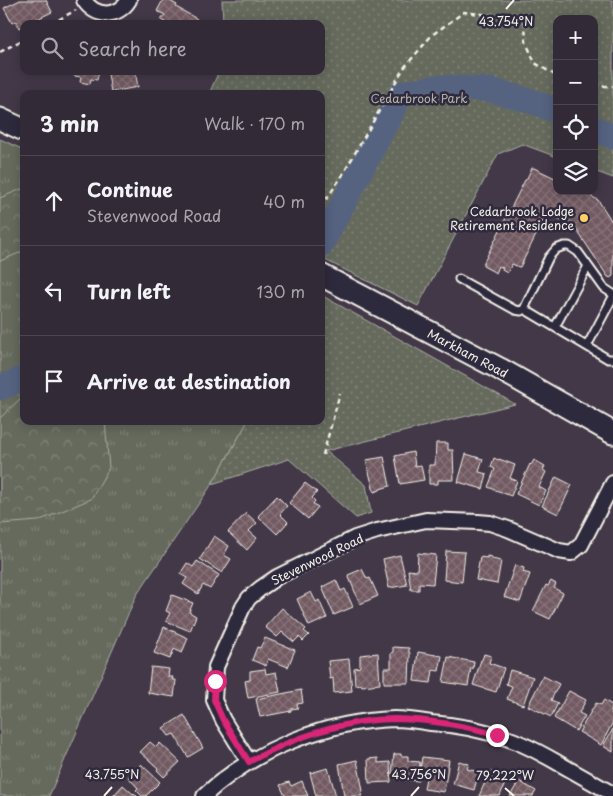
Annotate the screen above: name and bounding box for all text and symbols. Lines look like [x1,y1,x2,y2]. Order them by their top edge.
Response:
text: 43.754°N [479,12,533,30]
map controls [553,15,598,195]
button: + [553,15,598,60]
search box [20,20,325,75]
icon: search [38,34,66,62]
text: Search here [78,34,187,62]
button: − [553,60,598,105]
park label: Cedarbrook Park [370,89,468,107]
button: locate [553,105,598,150]
text: 3 min [40,107,99,139]
text: Walk · 170 m [204,111,305,135]
button: layers [553,150,598,195]
text: Continue [87,175,173,203]
icon: ahead [40,187,68,215]
text: 40 m [263,189,305,213]
place label: Cedarbrook Lodge Retirement Residence [450,202,574,234]
text: Stevenwood Road [87,203,221,227]
marker: Cedarbrook Lodge Retirement Residence [578,212,590,224]
icon: left [40,277,68,305]
text: Turn left [87,277,171,305]
text: 130 m [257,279,305,303]
street label: Markham Road [424,324,512,382]
icon: arrive [40,367,68,395]
text: Arrive at destination [87,367,291,395]
street label: Stevenwood Road [268,529,366,589]
route start [204,670,227,693]
route end [486,724,509,747]
text: 43.755°N [85,765,139,783]
text: 43.756°N [392,765,446,783]
text: 79.222°W [476,766,535,784]

